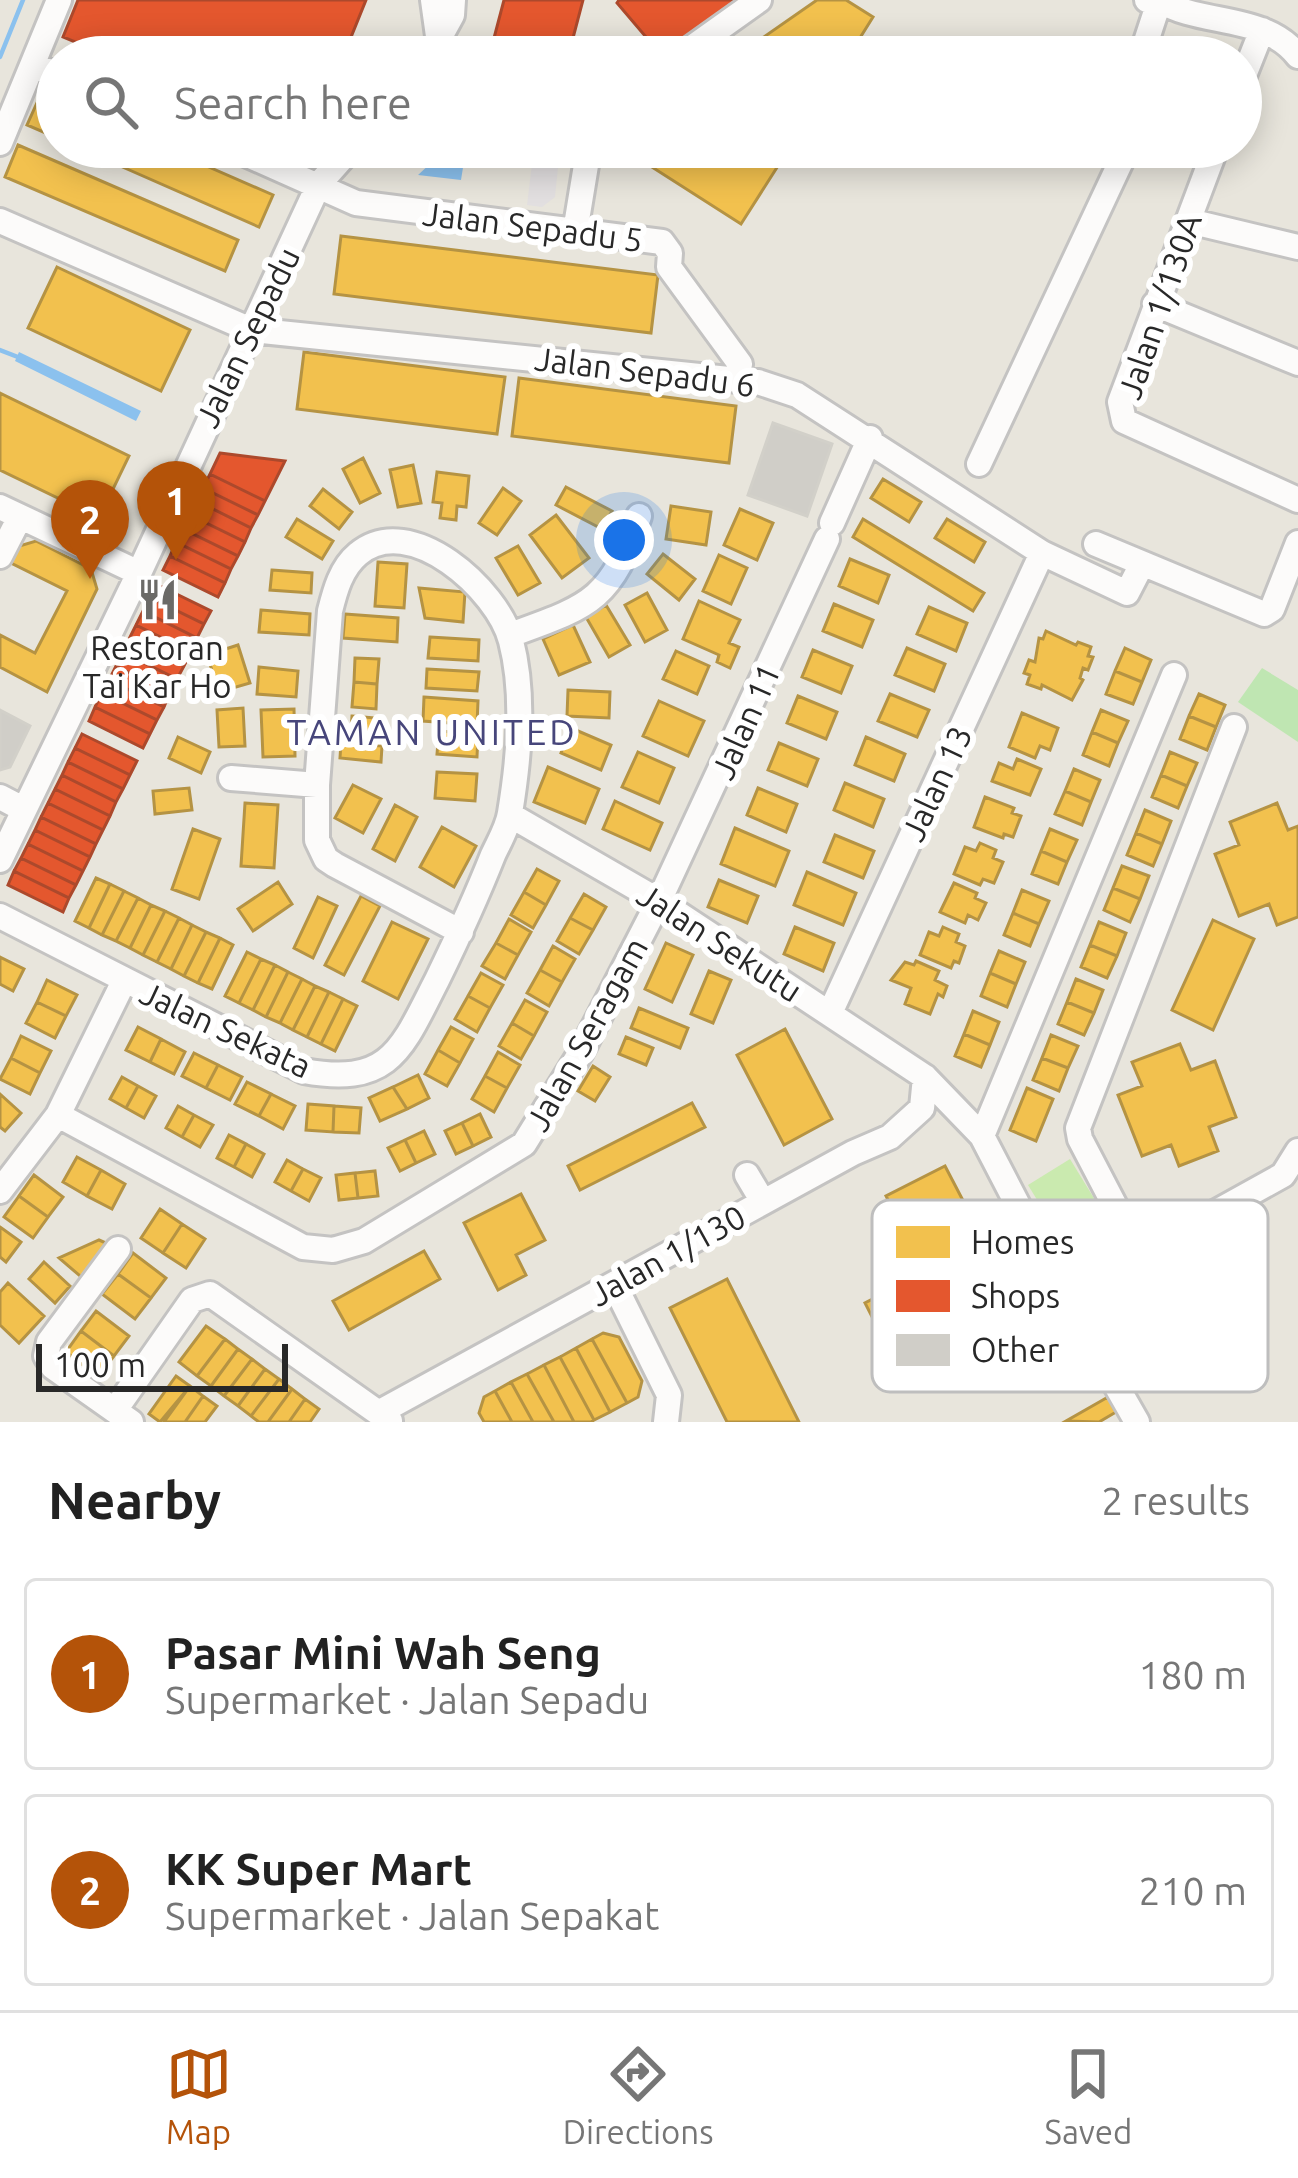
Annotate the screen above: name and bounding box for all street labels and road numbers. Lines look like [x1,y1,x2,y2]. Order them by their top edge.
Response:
street label: Jalan Sepadu 5 [421,194,645,258]
street label: Jalan 1/130A [1110,208,1208,403]
street label: Jalan Sepadu [188,241,306,433]
street label: Jalan Sepadu 6 [533,339,757,403]
street label: Jalan 11 [703,658,787,784]
street label: Jalan 13 [893,720,979,846]
street label: Jalan Sekutu [631,875,809,1009]
street label: Jalan Seragam [518,931,654,1137]
street label: Jalan Sekata [135,973,317,1085]
street label: Jalan 1/130 [583,1197,751,1313]

